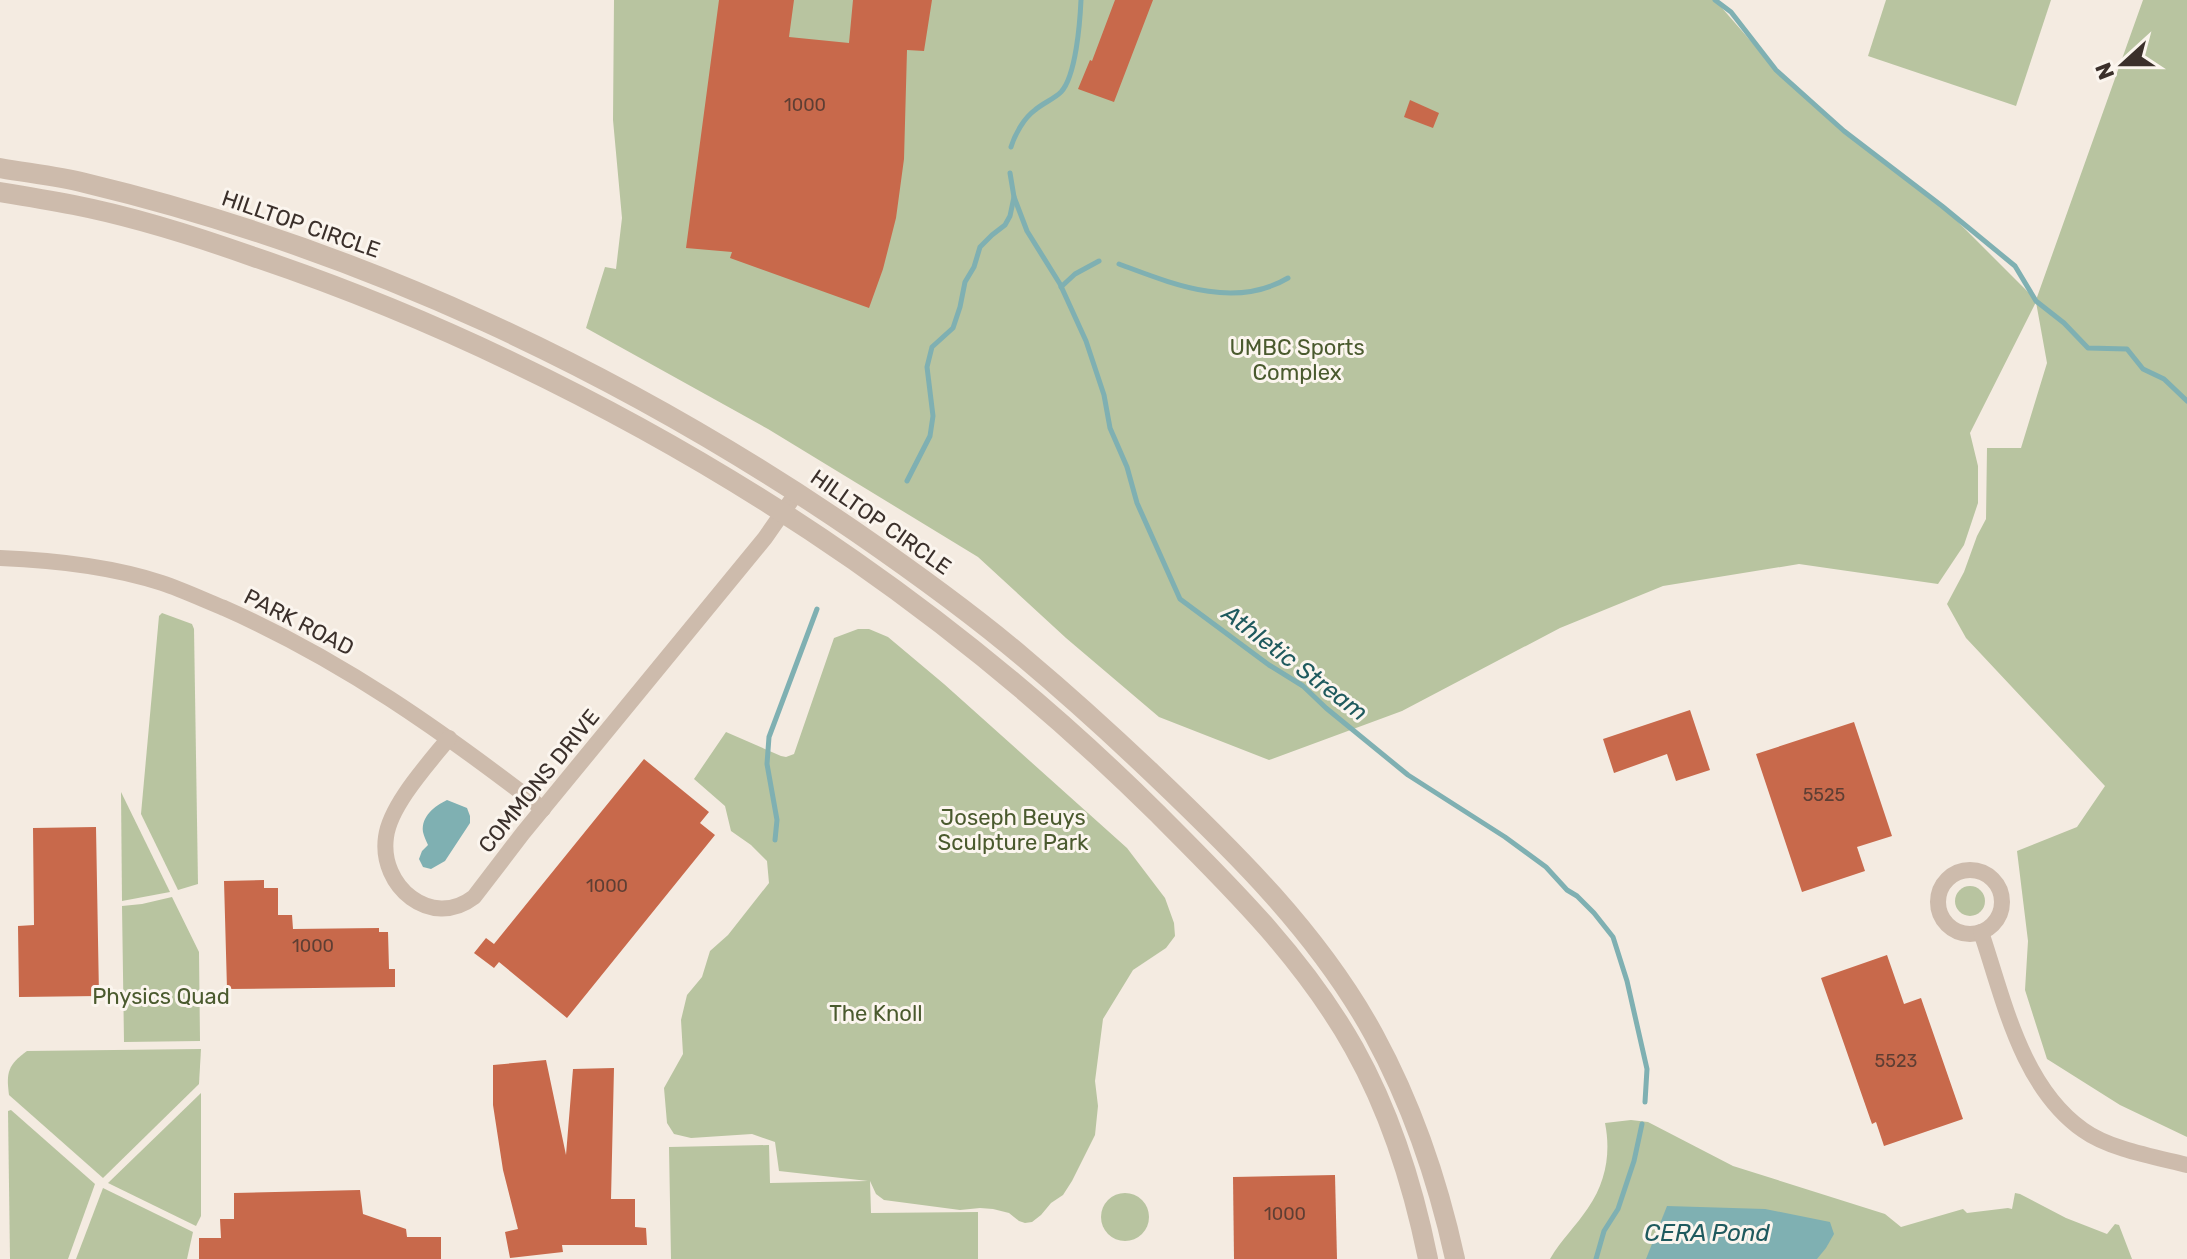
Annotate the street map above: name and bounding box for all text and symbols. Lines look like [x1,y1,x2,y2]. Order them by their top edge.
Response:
north arrow [2083,24,2163,104]
text: N [2089,59,2120,83]
house number: 1000 [784,94,826,116]
street label: HILLTOP CIRCLE [218,184,384,264]
park label: UMBC Sports Complex [1229,334,1365,386]
street label: HILLTOP CIRCLE [805,463,957,581]
street label: PARK ROAD [240,583,358,661]
water label: Athletic Stream [1215,598,1373,727]
street label: COMMONS DRIVE [473,704,605,858]
house number: 5525 [1803,784,1845,806]
park label: Joseph Beuys Sculpture Park [938,804,1089,856]
house number: 1000 [586,875,628,897]
house number: 1000 [292,935,334,957]
park label: Physics Quad [92,983,230,1010]
park label: The Knoll [829,1000,923,1027]
house number: 5523 [1875,1050,1917,1072]
house number: 1000 [1264,1203,1306,1225]
water label: CERA Pond [1644,1219,1771,1247]

